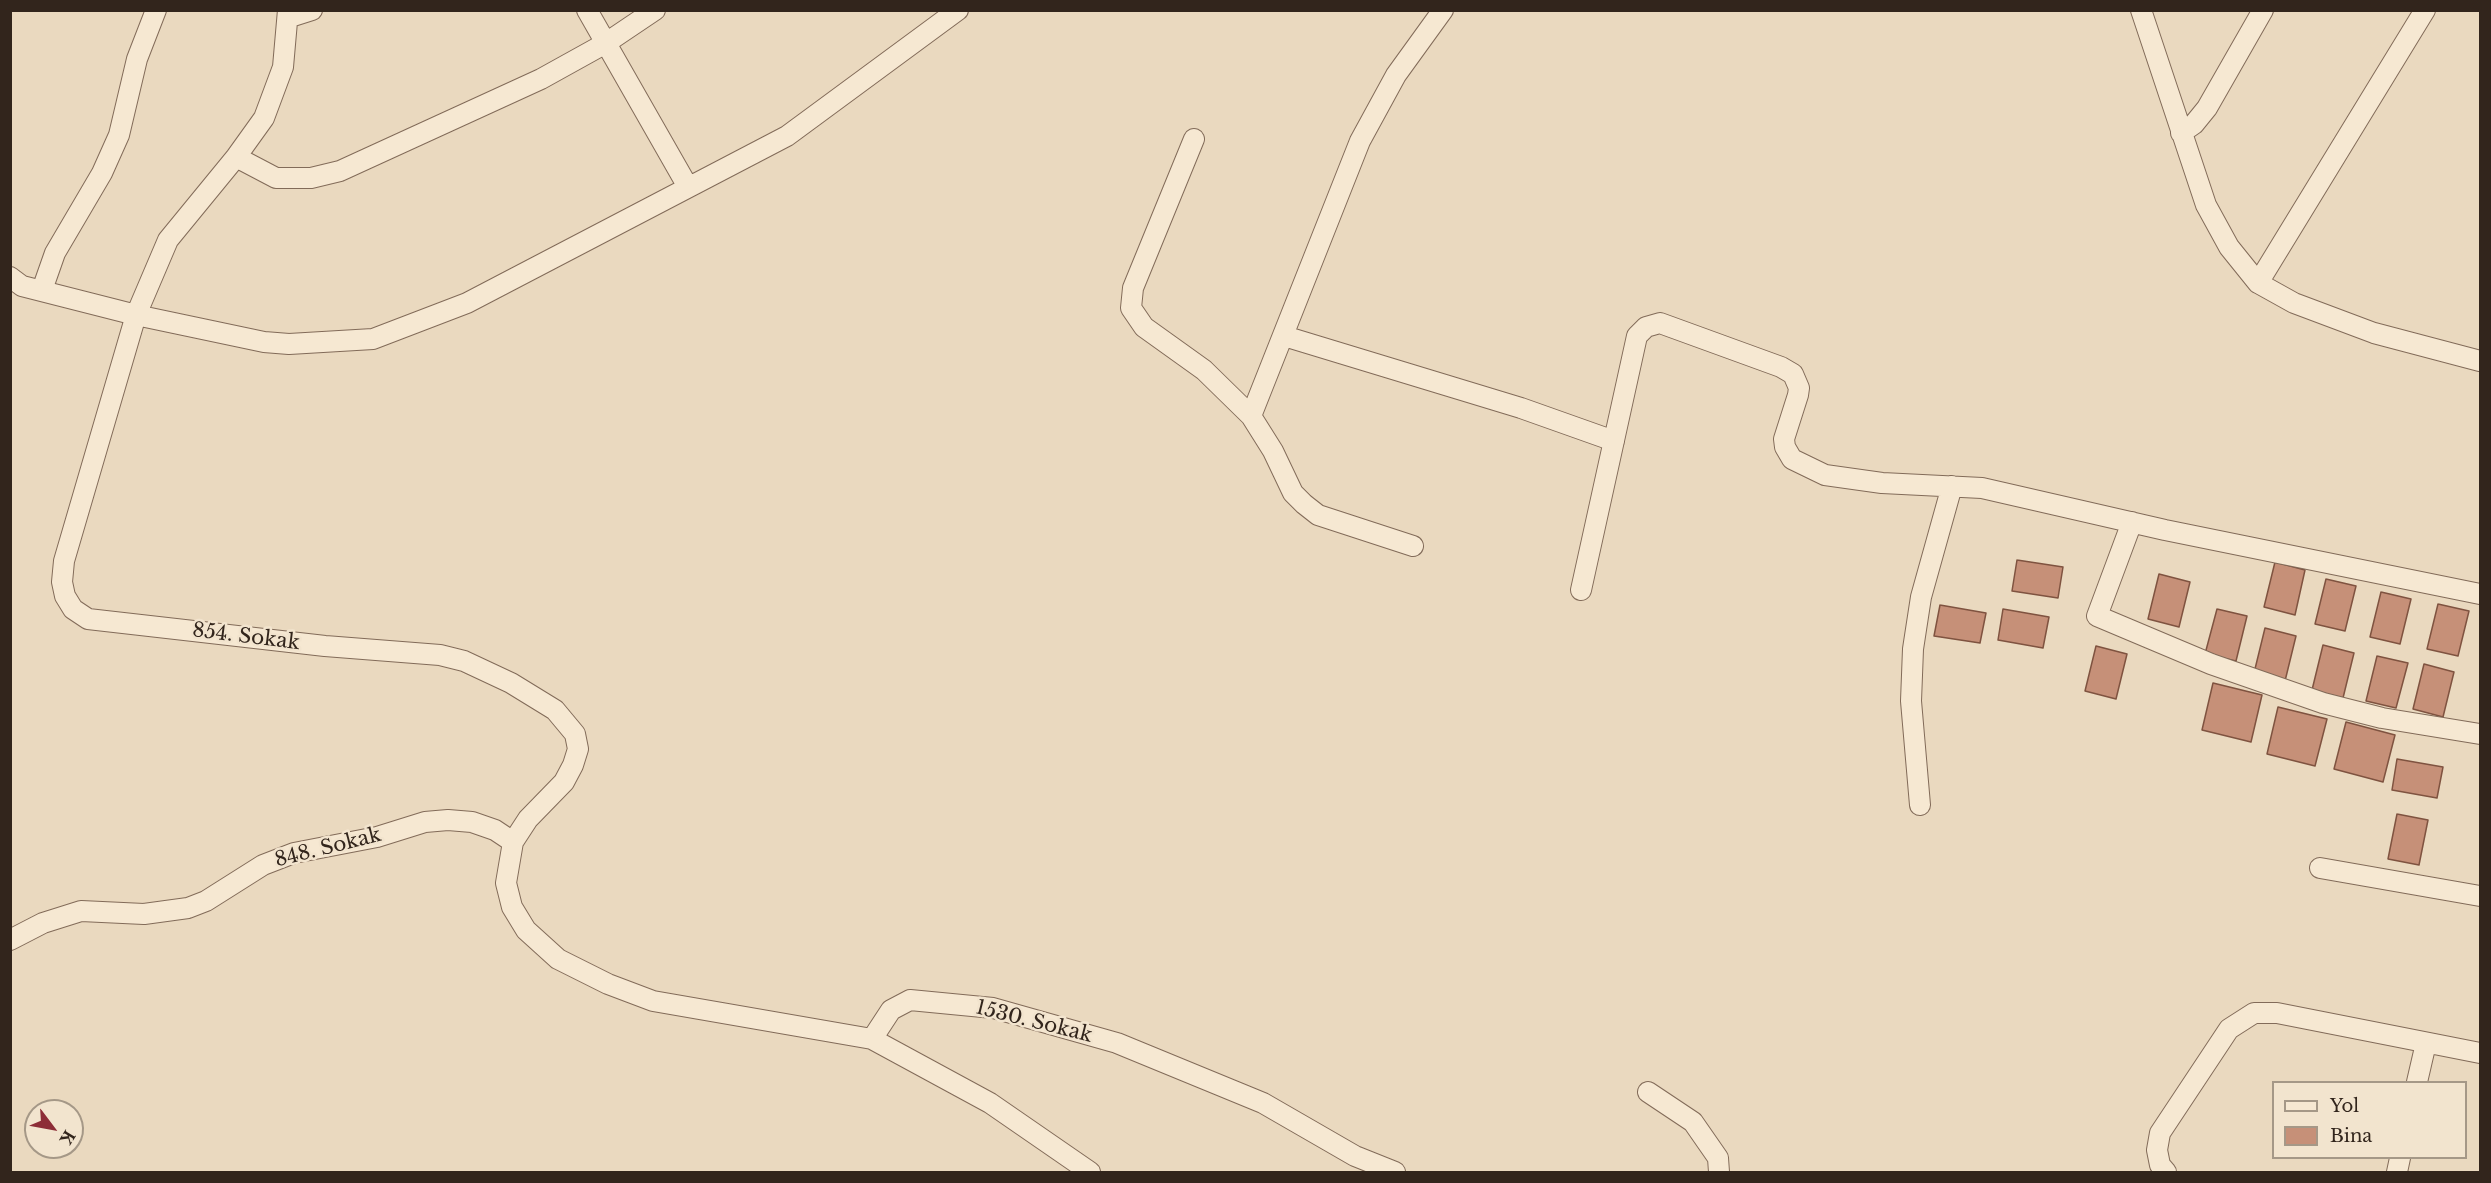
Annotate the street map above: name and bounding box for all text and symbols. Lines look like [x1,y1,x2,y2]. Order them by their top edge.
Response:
street label: 854. Sokak [191,619,301,655]
street label: 848. Sokak [272,823,384,873]
street label: 1530. Sokak [973,996,1095,1048]
legend [2272,1081,2467,1159]
text: Yol [2330,1095,2359,1117]
north arrow [24,1099,84,1159]
text: Bina [2330,1125,2372,1147]
text: K [56,1127,80,1148]

